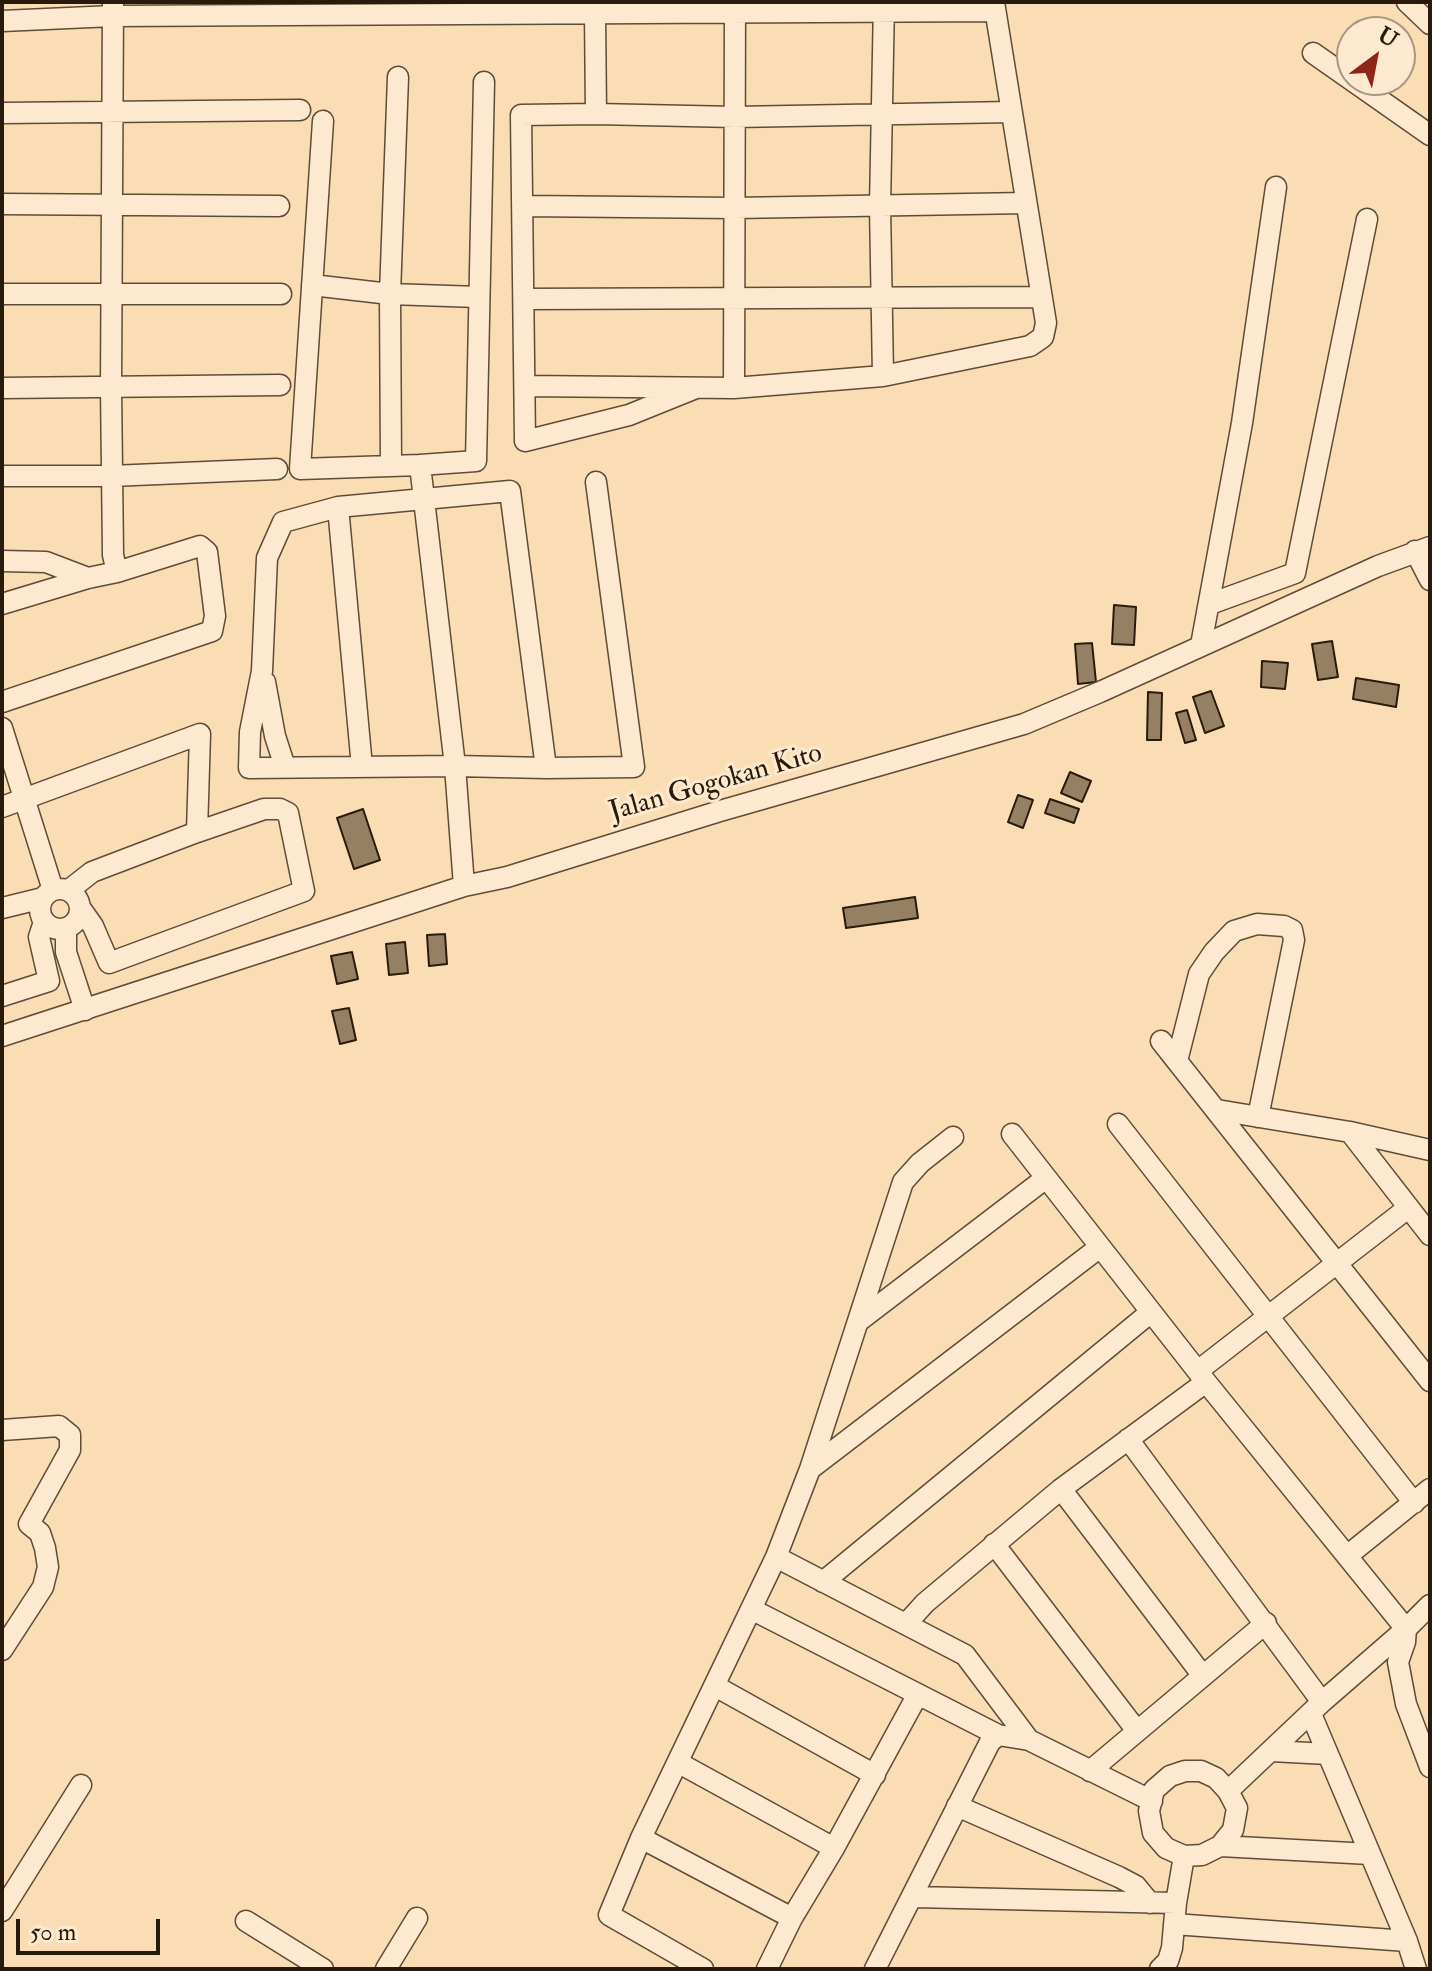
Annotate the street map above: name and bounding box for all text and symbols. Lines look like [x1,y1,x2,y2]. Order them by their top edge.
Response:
north arrow [1336,16,1416,96]
text: U [1372,21,1403,54]
street label: Jalan Gogokan Kito [606,738,826,830]
scale bar [20,1903,164,1953]
text: 50 m [30,1917,76,1948]

